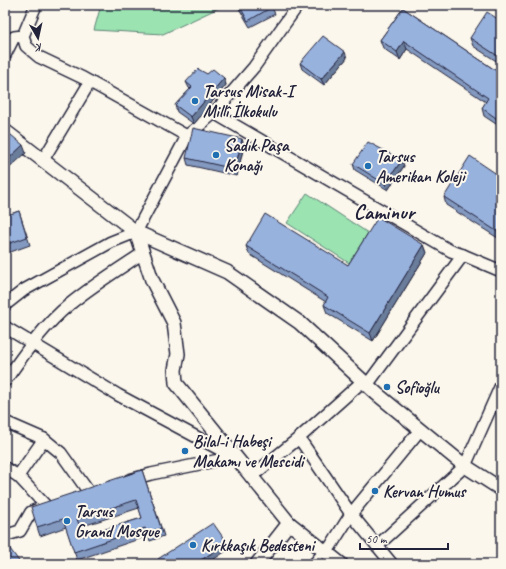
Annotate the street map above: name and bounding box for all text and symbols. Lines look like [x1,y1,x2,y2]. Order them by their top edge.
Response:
north arrow [18,18,58,58]
text: K [33,41,43,56]
place label: Tarsus Misak-I Millî İlkokulu [203,81,297,122]
marker: Tarsus Misak-I Millî İlkokulu [190,96,200,106]
place label: Sadık Paşa Konağı [224,135,290,176]
place label: Tarsus Amerikan Koleji [376,146,467,187]
marker: Sadık Paşa Konağı [211,150,221,160]
marker: Tarsus Amerikan Koleji [363,161,373,171]
district label: Caminur [354,199,417,225]
place label: Sofioğlu [395,377,440,398]
marker: Sofioğlu [382,382,392,392]
place label: Bilal-i Habeşi Makamı ve Mescidi [193,431,306,472]
marker: Bilal-i Habeşi Makamı ve Mescidi [180,446,190,456]
place label: Kervan Humus [383,481,467,502]
marker: Kervan Humus [370,486,380,496]
place label: Tarsus Grand Mosque [75,501,161,542]
marker: Tarsus Grand Mosque [62,516,72,526]
scale bar [360,525,448,551]
text: 50 m [366,531,388,547]
place label: Kırkkaşık Bedesteni [201,535,317,556]
marker: Kırkkaşık Bedesteni [188,540,198,550]

